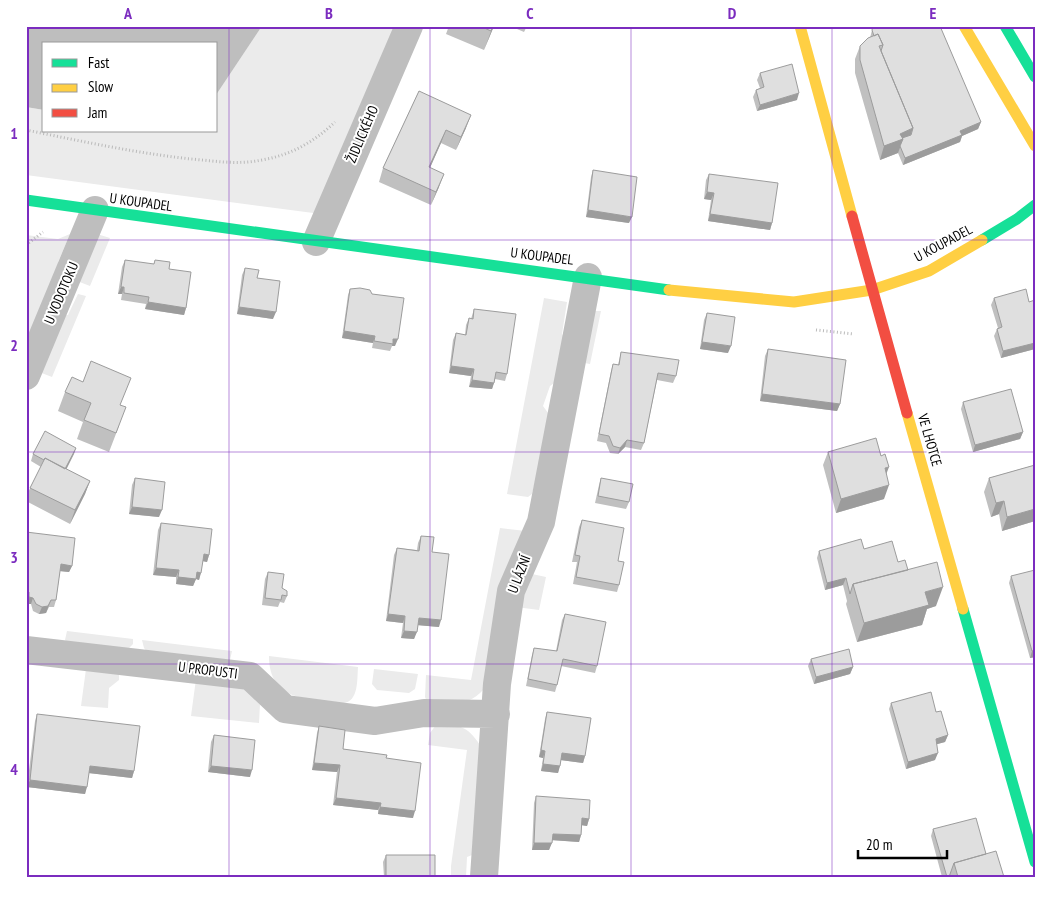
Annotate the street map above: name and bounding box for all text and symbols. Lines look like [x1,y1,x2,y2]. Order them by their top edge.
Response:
text: A [123,3,133,23]
text: B [325,3,333,23]
text: C [526,3,534,23]
text: D [728,3,737,23]
text: E [930,3,937,23]
legend [42,42,218,132]
text: Fast [88,53,109,72]
text: Slow [88,77,113,96]
street label: ŽIDLICKÉHO [342,102,382,165]
text: Jam [87,103,107,122]
text: 1 [10,123,18,143]
street label: U KOUPADEL [108,189,174,215]
street label: U KOUPADEL [911,220,975,266]
street label: U KOUPADEL [510,243,575,269]
street label: U VODOTOKU [40,259,82,327]
text: 2 [10,335,18,355]
street label: VE LHOTCE [914,411,946,468]
text: 3 [10,547,18,567]
street label: U LÁZNÍ [504,552,535,596]
street label: U PROPUSTI [177,657,239,683]
text: 4 [10,759,18,779]
scale bar [858,828,947,860]
text: 20 m [866,835,892,854]

